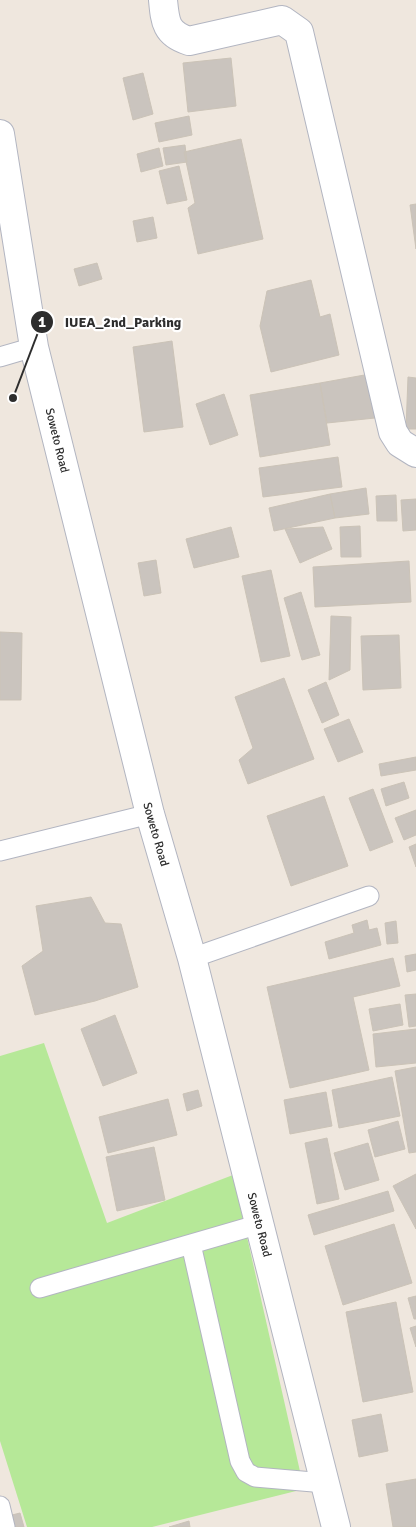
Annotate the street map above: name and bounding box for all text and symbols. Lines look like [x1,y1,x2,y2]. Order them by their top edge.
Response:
callout: IUEA_2nd_Parking [29,308,191,337]
text: 1 [38,313,46,331]
text: IUEA_2nd_Parking [65,314,182,331]
street label: Soweto Road [42,407,72,474]
street label: Soweto Road [140,801,172,868]
street label: Soweto Road [244,1191,275,1259]

